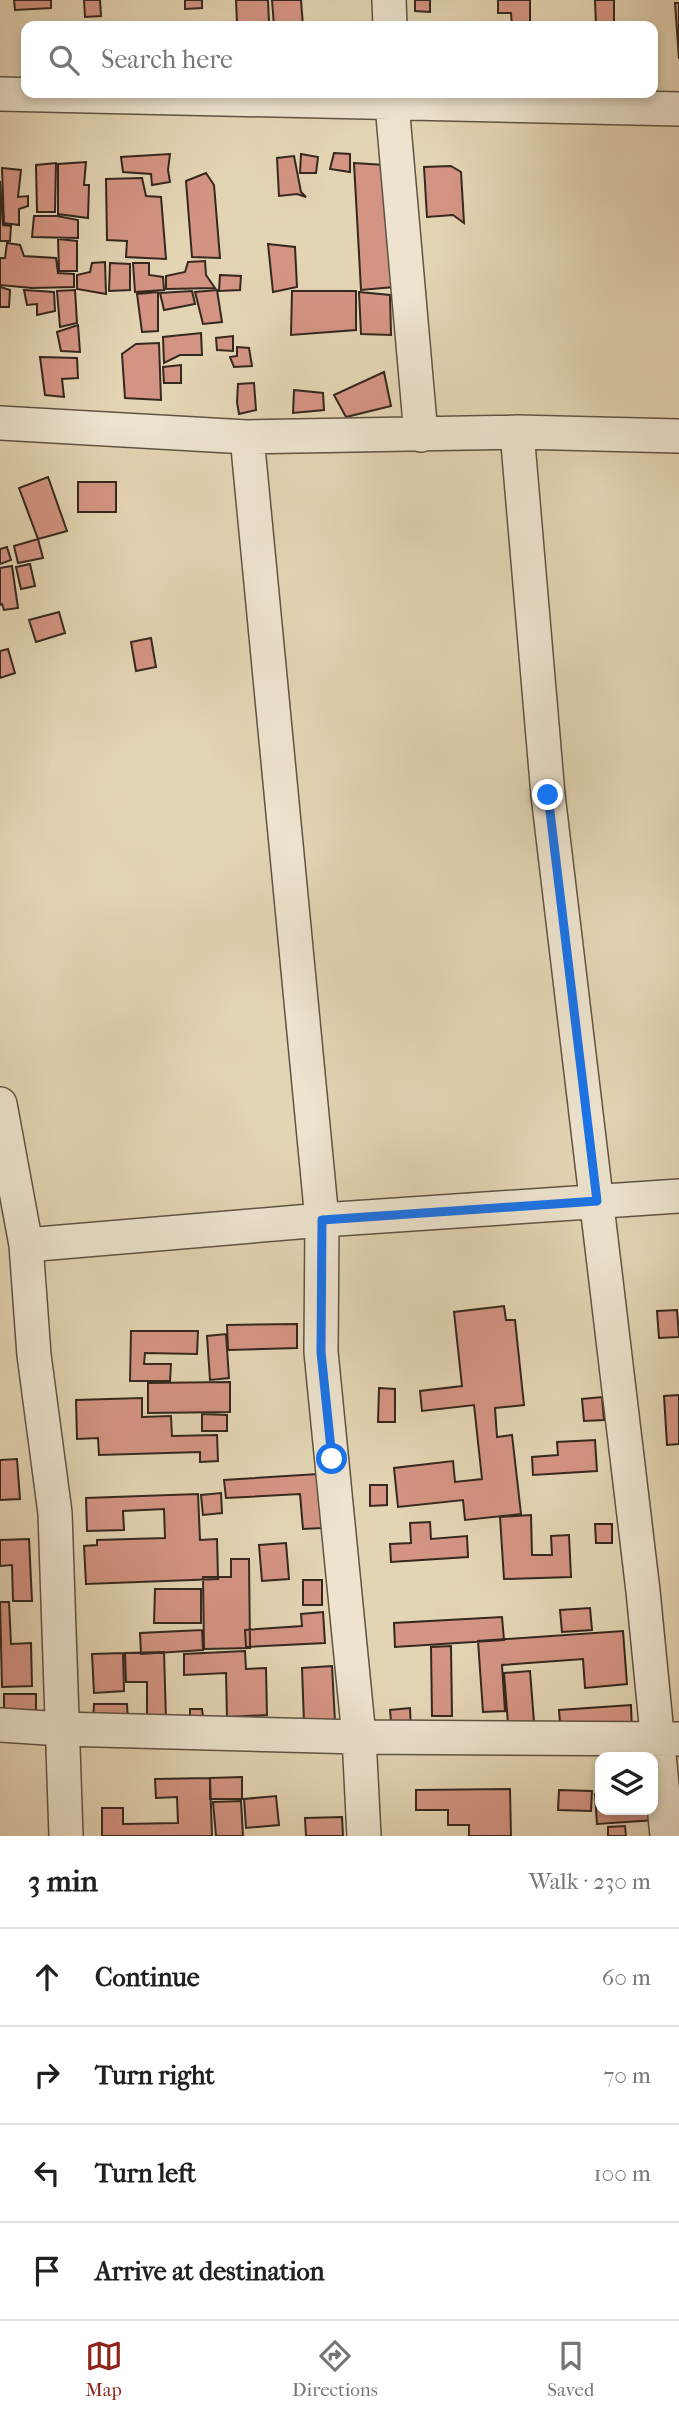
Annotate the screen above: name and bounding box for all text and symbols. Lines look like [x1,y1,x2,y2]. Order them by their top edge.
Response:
search box [21,21,658,98]
icon: search [45,41,83,79]
text: Search here [101,44,233,75]
route end [532,779,563,810]
route start [316,1443,347,1474]
map controls [595,1752,658,1815]
button: layers [595,1752,658,1815]
text: 3 min [28,1864,98,1899]
text: Walk · 230 m [529,1868,651,1895]
icon: ahead [28,1958,66,1996]
text: Continue [95,1962,200,1993]
text: 60 m [602,1964,651,1991]
icon: right [28,2056,66,2094]
text: Turn right [95,2060,215,2091]
text: 70 m [603,2062,651,2089]
icon: left [28,2154,66,2192]
text: Turn left [95,2158,196,2189]
text: 100 m [593,2160,651,2187]
icon: arrive [28,2252,66,2290]
text: Arrive at destination [95,2256,325,2287]
tab: Map [85,2337,123,2401]
tab: Directions [292,2337,378,2401]
tab: Saved [547,2337,594,2401]

